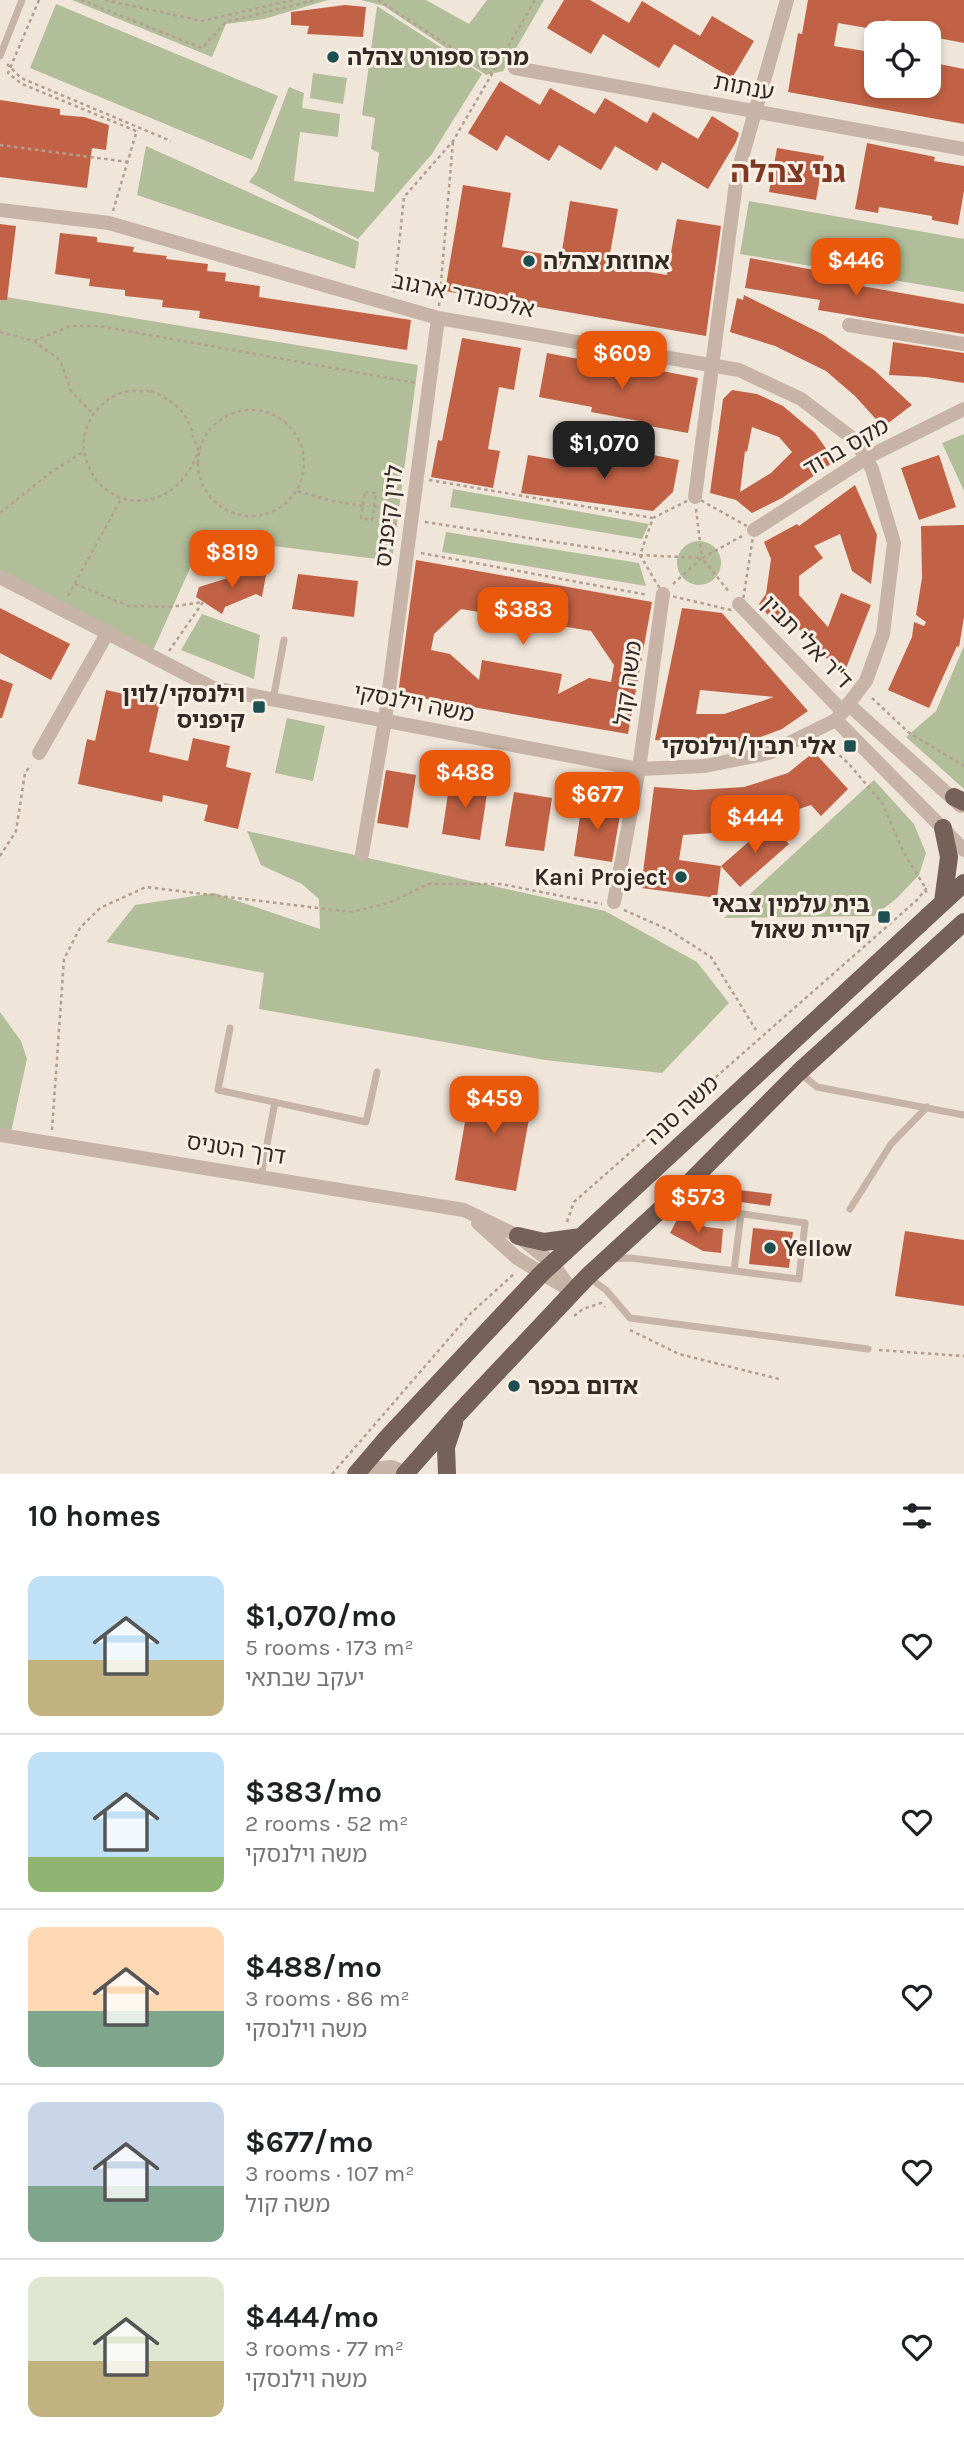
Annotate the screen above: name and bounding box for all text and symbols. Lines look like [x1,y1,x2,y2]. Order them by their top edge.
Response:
map controls [864,21,941,98]
button: locate [864,21,941,98]
place label: מרכז ספורט צהלה [347,44,529,71]
marker: מרכז ספורט צהלה [325,49,341,65]
street label: ענתות [712,68,776,106]
district label: גני צהלה [730,154,846,190]
pin: $446 [815,238,897,298]
text: $446 [827,247,885,274]
place label: אחוזת צהלה [543,248,670,275]
marker: אחוזת צהלה [521,253,537,269]
street label: אלכסנדר ארגוב [389,267,537,323]
pin: $609 [581,332,663,391]
text: $609 [593,340,651,367]
street label: מקס ברוד [799,412,893,482]
pin: $1,070 [547,421,661,481]
text: $1,070 [569,430,639,457]
street label: לוין קיפניס [369,463,409,569]
pin: $819 [191,530,273,590]
text: $819 [206,539,258,566]
pin: $383 [482,588,564,647]
street label: ד"ר אלי תבין [756,590,858,694]
text: $383 [493,596,553,623]
street label: משה קול [609,639,647,727]
street label: משה וילנסקי [351,678,477,728]
place label: וילנסקי/לוין קיפניס [122,681,245,734]
marker: וילנסקי/לוין קיפניס [251,699,267,715]
place label: אלי תבין/וילנסקי [662,733,836,760]
marker: אלי תבין/וילנסקי [842,738,858,754]
pin: $488 [424,750,506,810]
text: $488 [435,759,495,786]
pin: $677 [556,772,638,832]
text: $677 [571,781,623,808]
pin: $444 [714,796,796,855]
text: $444 [727,804,783,831]
place label: Kani Project [534,864,667,891]
marker: Kani Project [673,869,689,885]
place label: בית עלמין צבאי קריית שאול [712,891,870,944]
marker: בית עלמין צבאי קריית שאול [876,909,892,925]
street label: משה סנה [640,1070,724,1150]
pin: $459 [453,1076,535,1136]
text: $459 [466,1085,522,1112]
street label: דרך הטניס [184,1128,288,1170]
pin: $573 [657,1176,739,1235]
text: $573 [671,1184,725,1211]
place label: Yellow [784,1235,853,1262]
marker: Yellow [762,1240,778,1256]
place label: אדום בכפר [528,1373,638,1400]
marker: אדום בכפר [506,1378,522,1394]
icon: filters [898,1497,936,1535]
text: 10 homes [28,1498,161,1534]
text: $1,070/mo [245,1598,396,1634]
icon: home [84,1604,168,1688]
icon: heart [898,1627,936,1665]
text: 5 rooms · 173 m² [245,1634,414,1661]
text: יעקב שבתאי [245,1665,364,1692]
text: $383/mo [245,1774,382,1810]
icon: home [84,1780,168,1864]
icon: heart [898,1803,936,1841]
text: 2 rooms · 52 m² [245,1810,408,1837]
text: משה וילנסקי [245,1841,367,1868]
text: $488/mo [245,1949,382,1985]
icon: home [84,1955,168,2039]
icon: heart [898,1978,936,2016]
text: 3 rooms · 86 m² [245,1985,410,2012]
text: משה וילנסקי [245,2016,367,2043]
text: $677/mo [245,2124,373,2160]
icon: home [84,2130,168,2214]
icon: heart [898,2153,936,2191]
text: 3 rooms · 107 m² [245,2160,414,2187]
text: משה קול [245,2191,330,2218]
text: $444/mo [245,2299,379,2335]
icon: home [84,2305,168,2389]
icon: heart [898,2328,936,2366]
text: 3 rooms · 77 m² [245,2335,404,2362]
text: משה וילנסקי [245,2366,367,2393]

